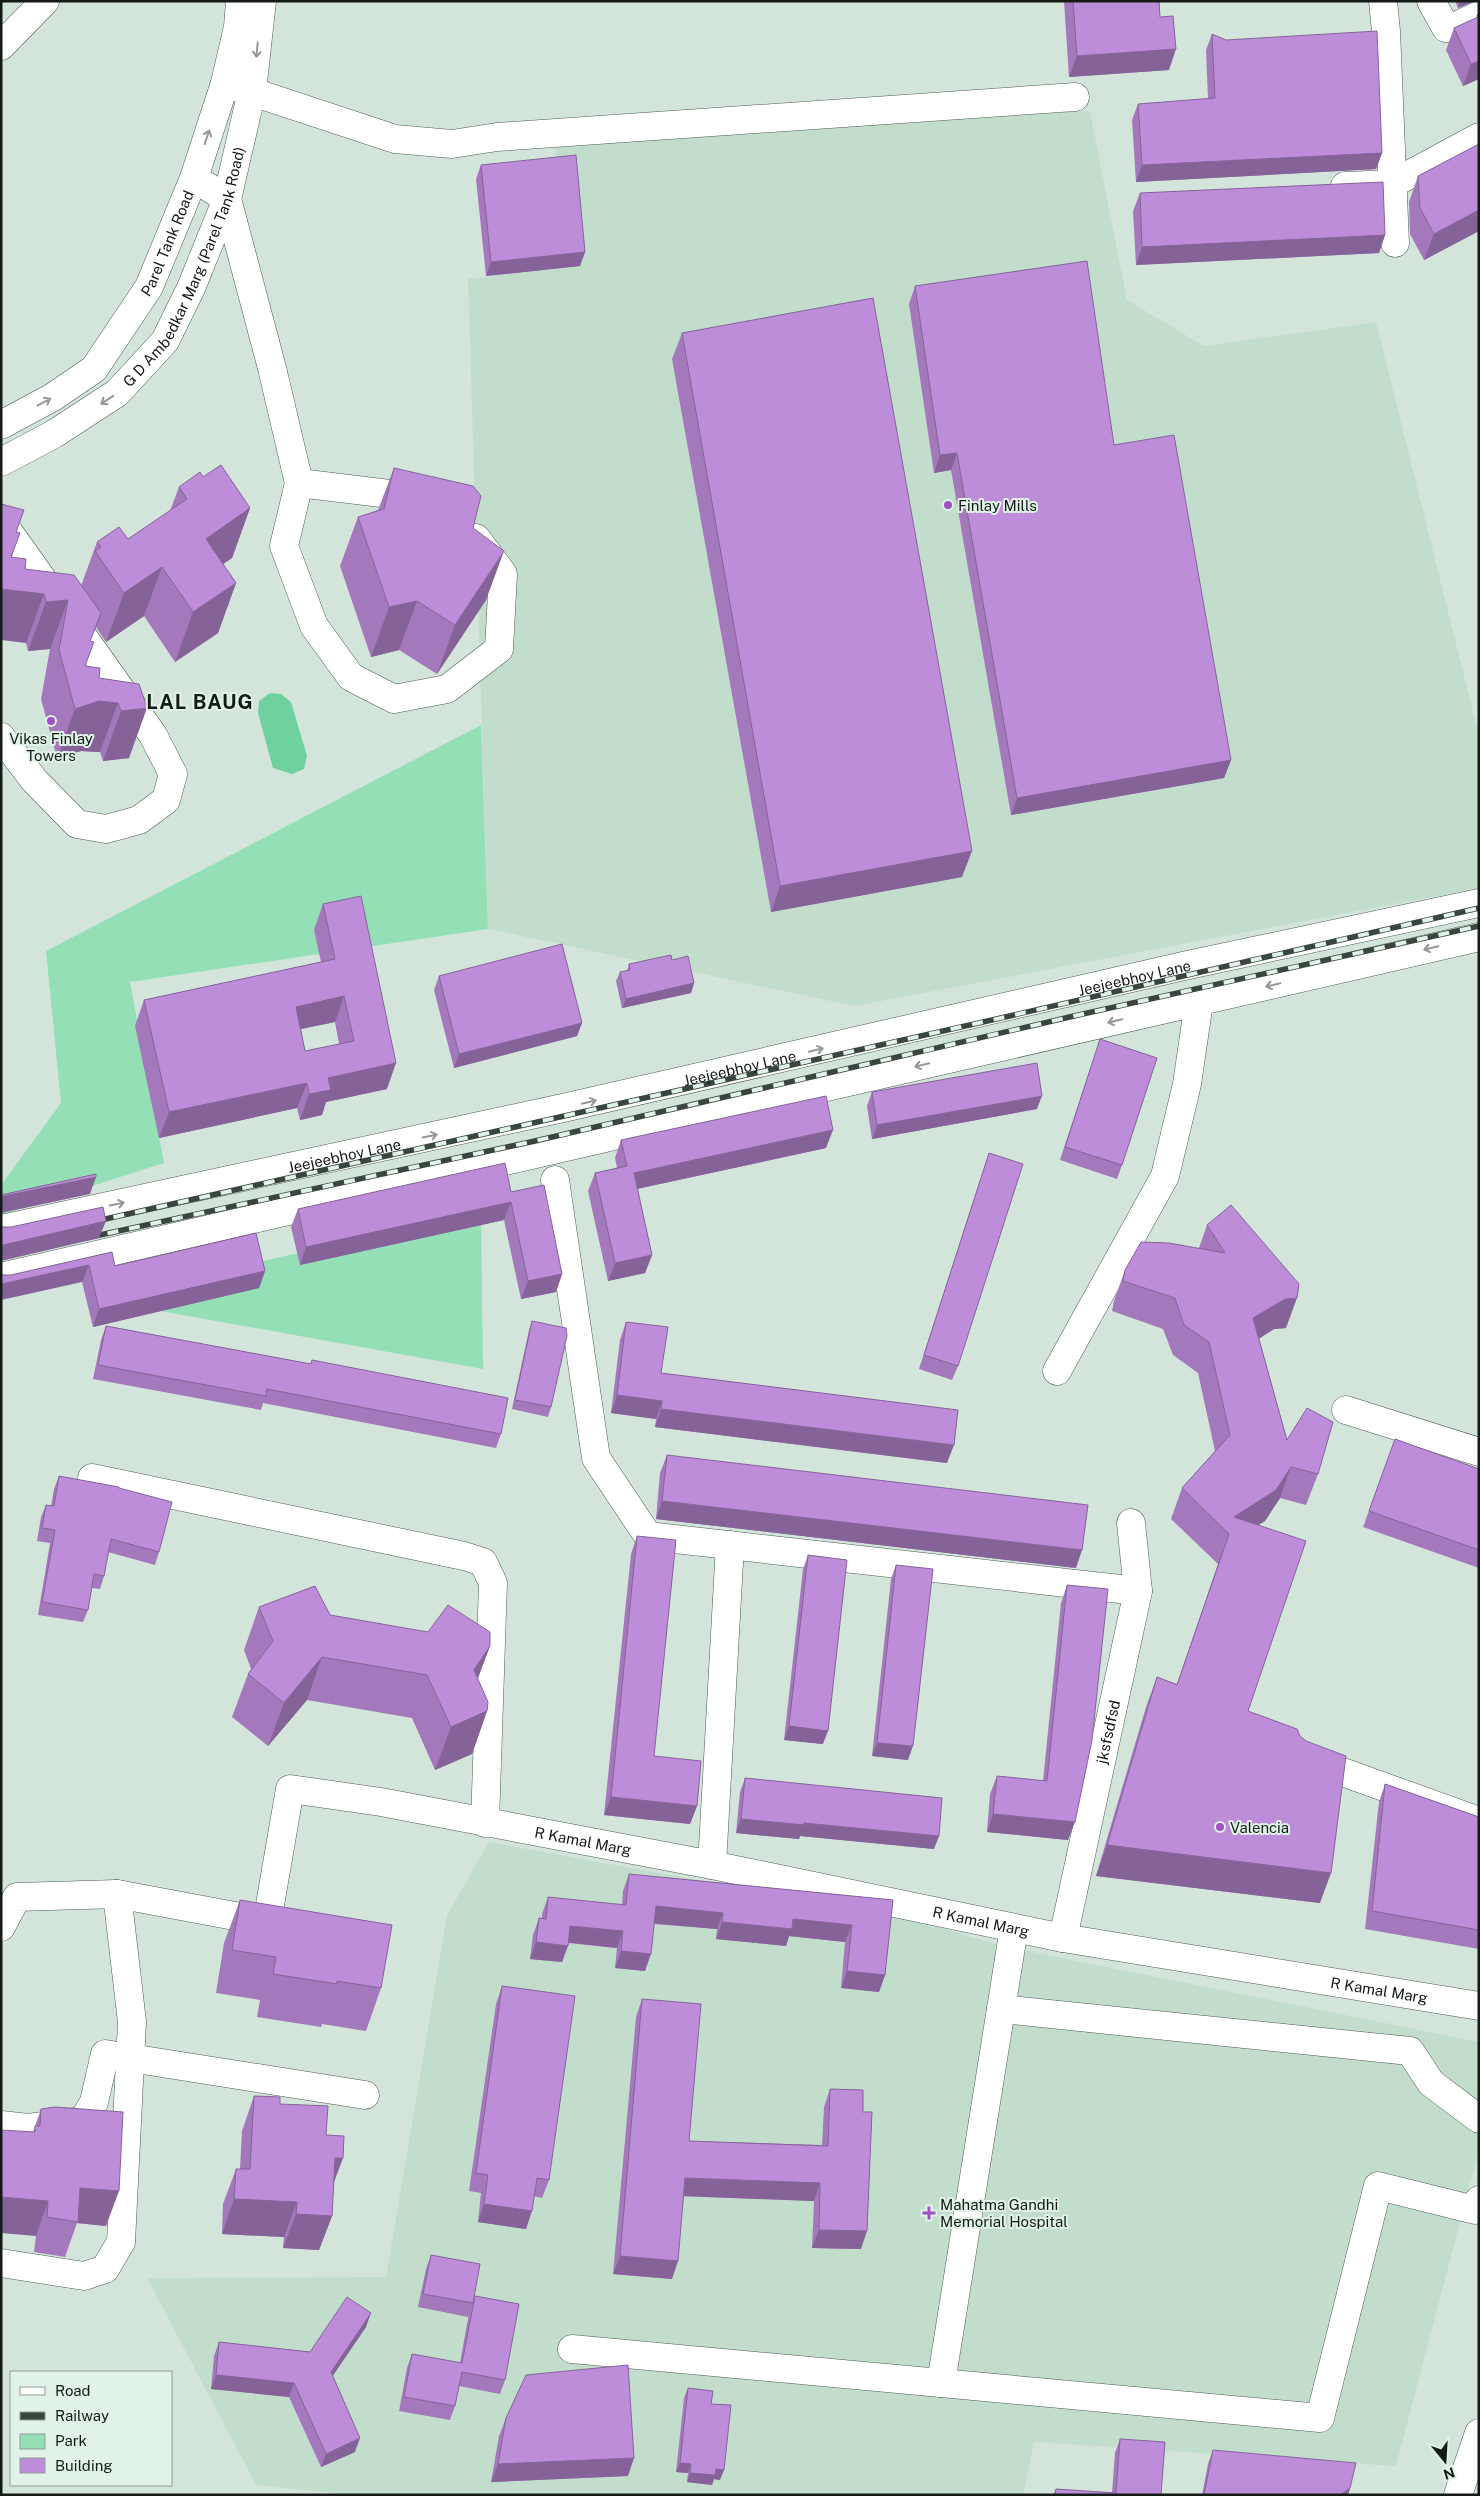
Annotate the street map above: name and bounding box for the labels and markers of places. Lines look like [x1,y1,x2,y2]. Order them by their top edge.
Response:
place label: Finlay Mills [958,497,1037,514]
marker: Finlay Mills [942,499,954,511]
marker: Vikas Finlay Towers [45,715,57,727]
place label: Vikas Finlay Towers [9,730,93,764]
place label: Valencia [1230,1819,1289,1836]
marker: Valencia [1214,1821,1226,1833]
place label: Mahatma Gandhi Memorial Hospital [940,2196,1068,2230]
marker: Mahatma Gandhi Memorial Hospital [922,2206,936,2220]

